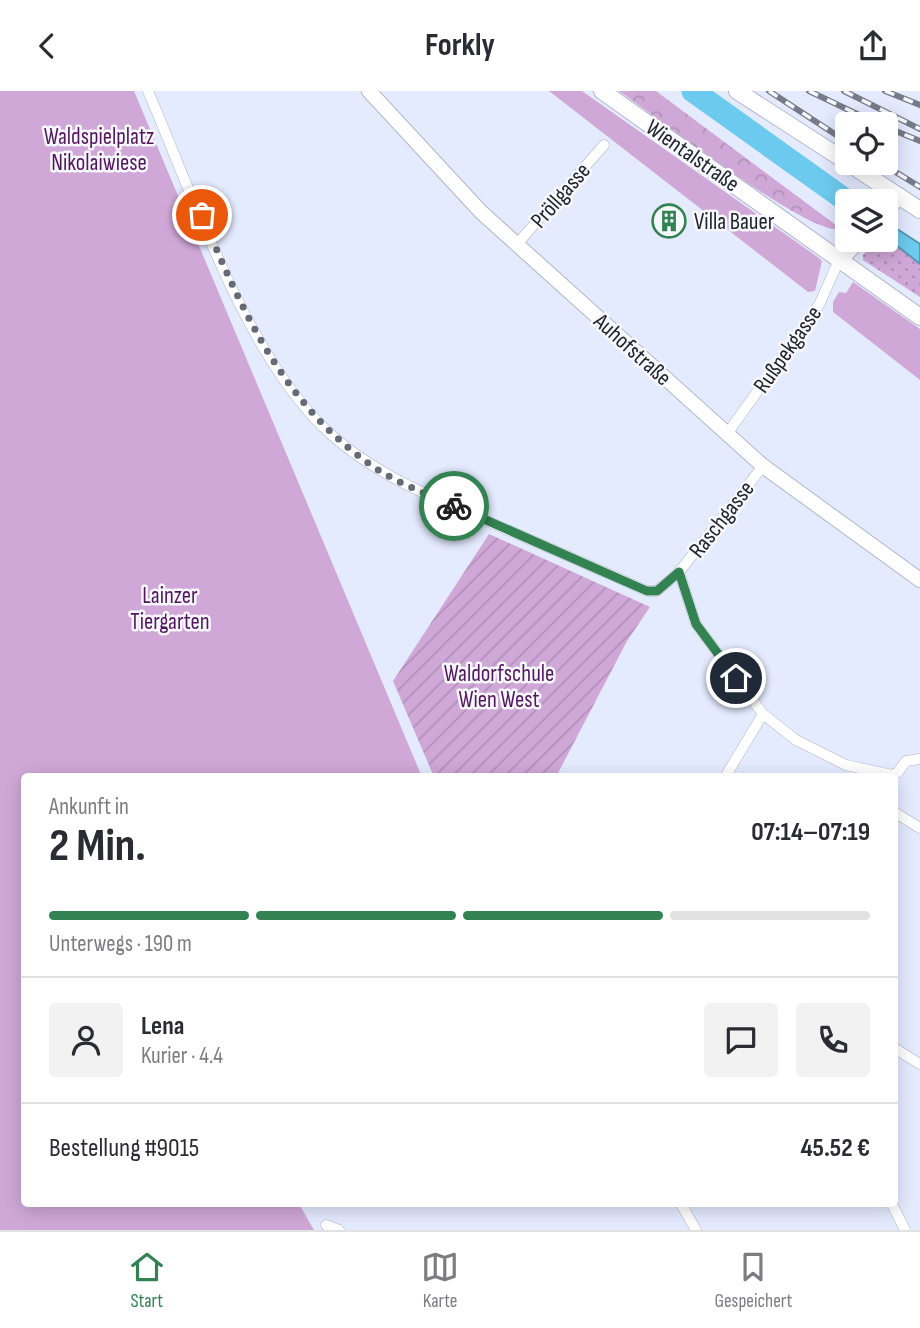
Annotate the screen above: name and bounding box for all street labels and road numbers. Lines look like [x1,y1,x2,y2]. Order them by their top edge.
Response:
street label: Wientalstraße [640,113,745,198]
street label: Pröllgasse [525,157,597,234]
street label: Rußpekgasse [748,301,828,399]
street label: Auhofstraße [587,307,677,392]
street label: Raschgasse [683,476,760,564]

